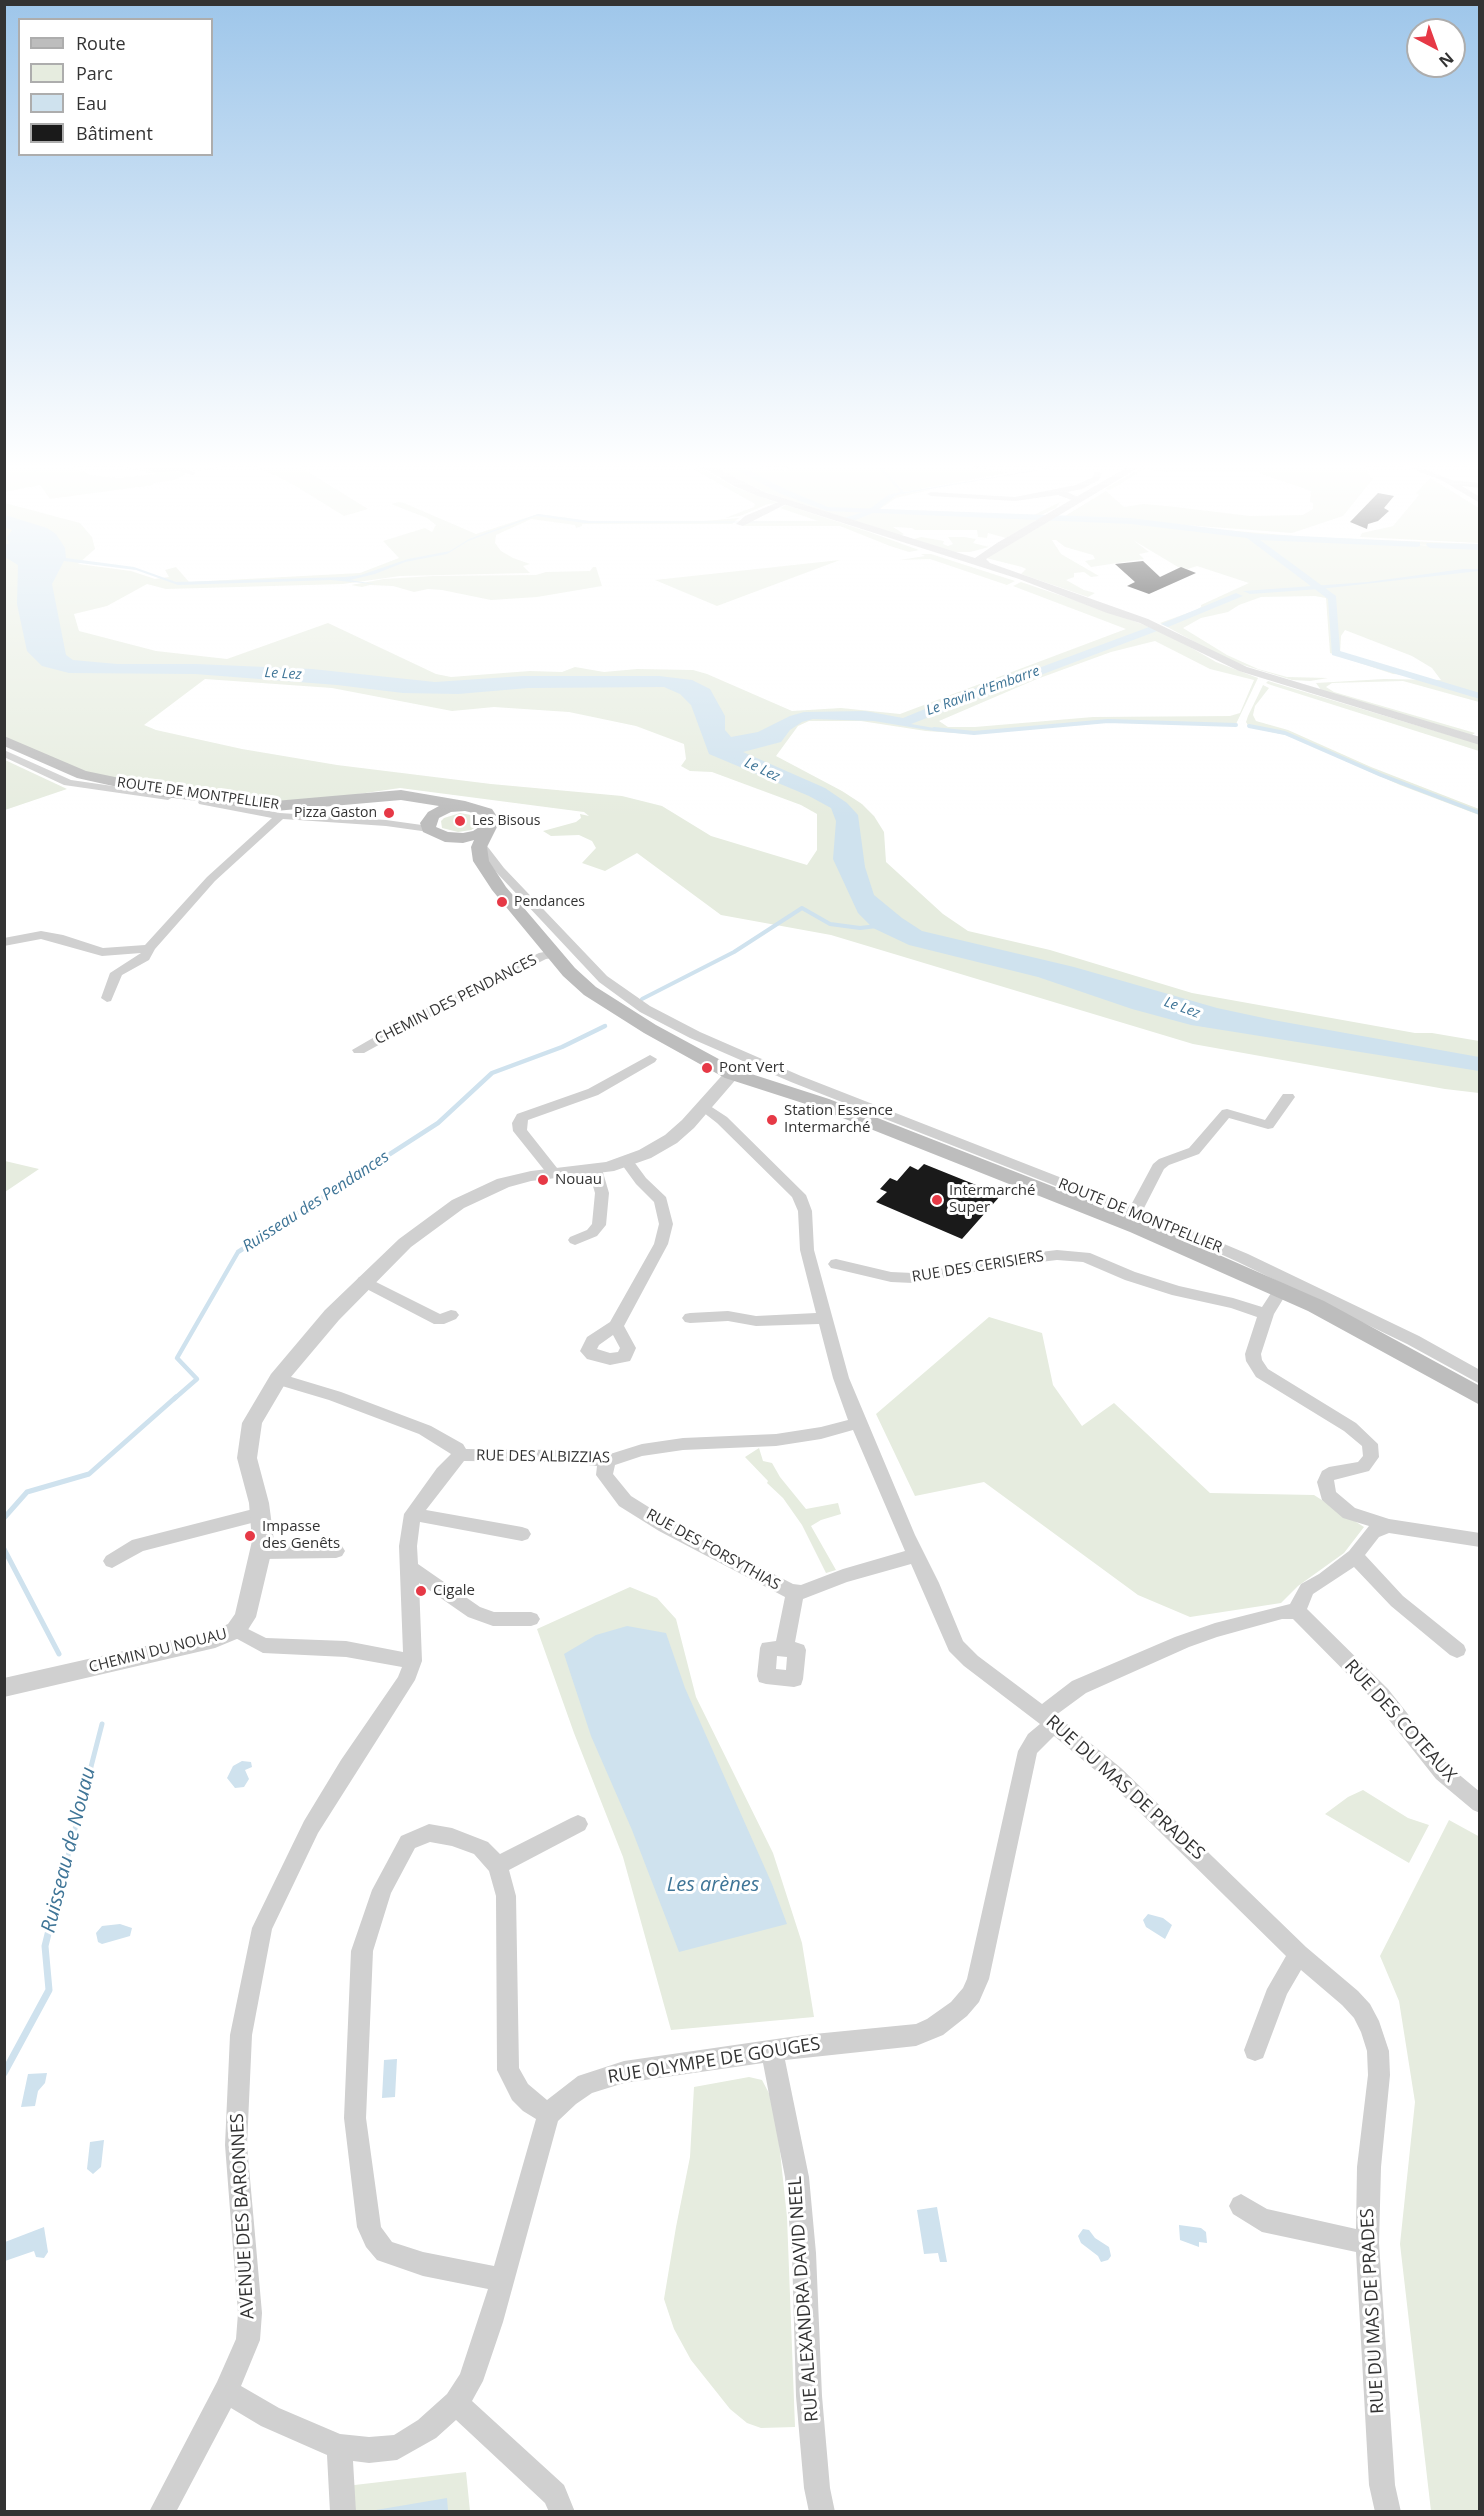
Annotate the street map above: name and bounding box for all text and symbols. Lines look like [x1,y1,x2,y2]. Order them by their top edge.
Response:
legend [18,18,213,156]
north arrow [1406,18,1466,78]
text: Route [76,31,126,55]
text: N [1434,47,1459,73]
text: Parc [76,61,113,85]
text: Eau [76,91,107,115]
text: Bâtiment [76,121,153,145]
water label: Le Ravin d'Embarre [924,663,1042,719]
water label: Le Lez [264,665,302,683]
water label: Le Lez [742,755,782,785]
street label: ROUTE DE MONTPELLIER [116,774,280,814]
place label: Pizza Gaston [294,805,377,821]
marker: Pizza Gaston [382,806,396,820]
place label: Les Bisous [472,813,540,829]
marker: Les Bisous [453,814,467,828]
place label: Pendances [514,894,585,910]
marker: Pendances [495,895,509,909]
street label: CHEMIN DES PENDANCES [372,951,540,1049]
water label: Le Lez [1162,994,1202,1022]
place label: Pont Vert [719,1059,784,1077]
marker: Pont Vert [700,1061,714,1075]
place label: Station Essence Intermarché [784,1102,893,1137]
marker: Station Essence Intermarché [765,1113,779,1127]
water label: Ruisseau des Pendances [239,1147,393,1257]
place label: Nouau [555,1171,602,1189]
marker: Nouau [536,1173,550,1187]
street label: ROUTE DE MONTPELLIER [1056,1175,1224,1257]
place label: Intermarché Super [949,1182,1035,1217]
marker: Intermarché Super [930,1193,944,1207]
street label: RUE DES CERISIERS [911,1248,1045,1286]
street label: RUE DES ALBIZZIAS [476,1447,610,1467]
street label: RUE DES FORSYTHIAS [643,1506,783,1594]
place label: Impasse des Genêts [262,1518,340,1553]
marker: Impasse des Genêts [243,1529,257,1543]
place label: Cigale [433,1582,475,1600]
marker: Cigale [414,1584,428,1598]
street label: CHEMIN DU NOUAU [87,1625,229,1677]
street label: RUE DES COTEAUX [1340,1656,1460,1786]
street label: RUE DU MAS DE PRADES [1041,1711,1209,1865]
water label: Ruisseau de Nouau [37,1765,101,1935]
water label: Les arènes [667,1873,759,1897]
street label: RUE OLYMPE DE GOUGES [606,2034,822,2088]
street label: AVENUE DES BARONNES [227,2112,259,2320]
street label: RUE ALEXANDRA DAVID NEEL [785,2175,823,2423]
street label: RUE DU MAS DE PRADES [1357,2208,1389,2414]

